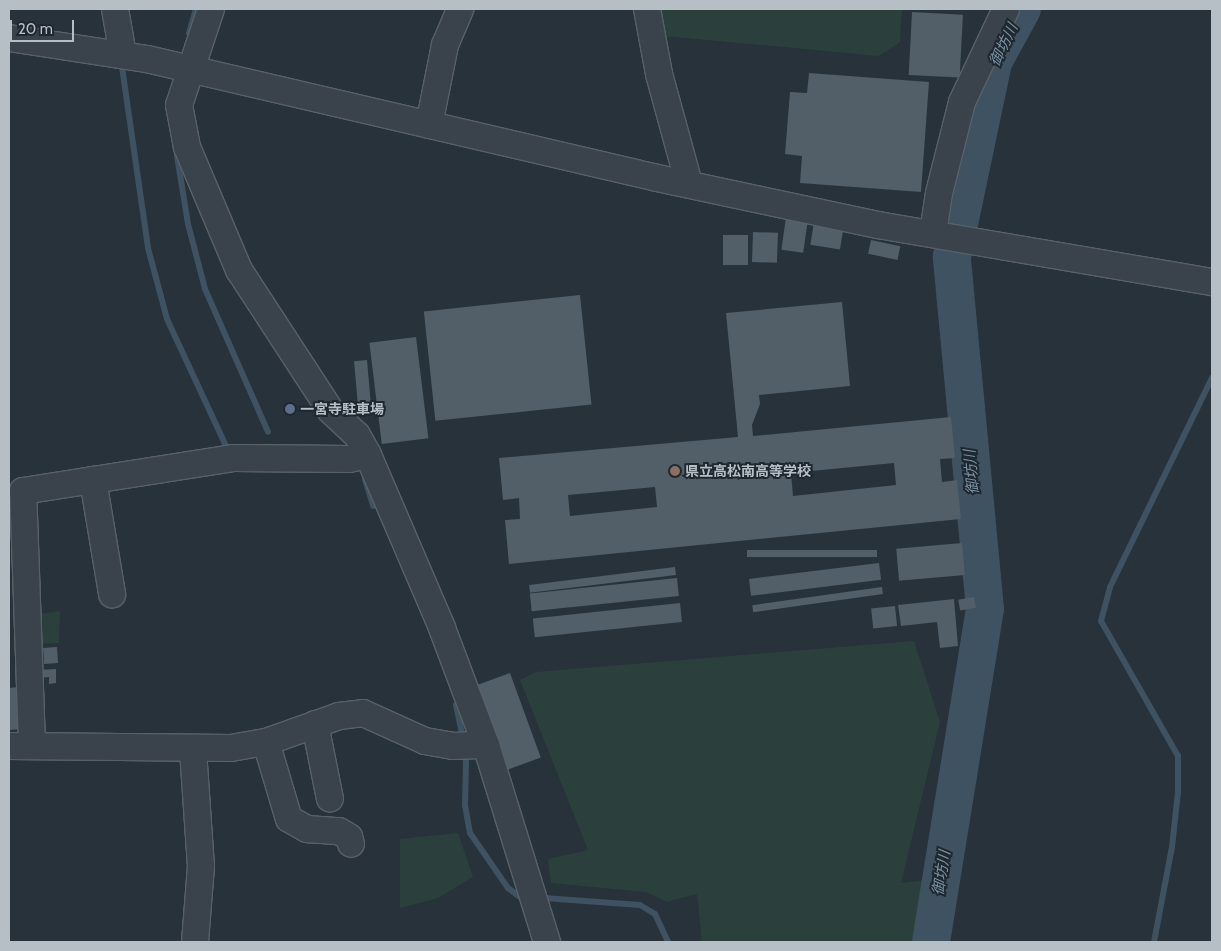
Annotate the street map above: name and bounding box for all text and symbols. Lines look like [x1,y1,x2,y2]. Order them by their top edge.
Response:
scale bar [12,10,76,42]
text: 20 m [18,20,53,38]
water label: 御坊川 [986,21,1022,69]
place label: 一宮寺駐車場 [300,401,384,417]
marker: 一宮寺駐車場 [284,403,296,415]
water label: 御坊川 [961,449,983,495]
place label: 県立高松南高等学校 [685,463,811,479]
marker: 県立高松南高等学校 [669,465,681,477]
water label: 御坊川 [930,849,954,897]

